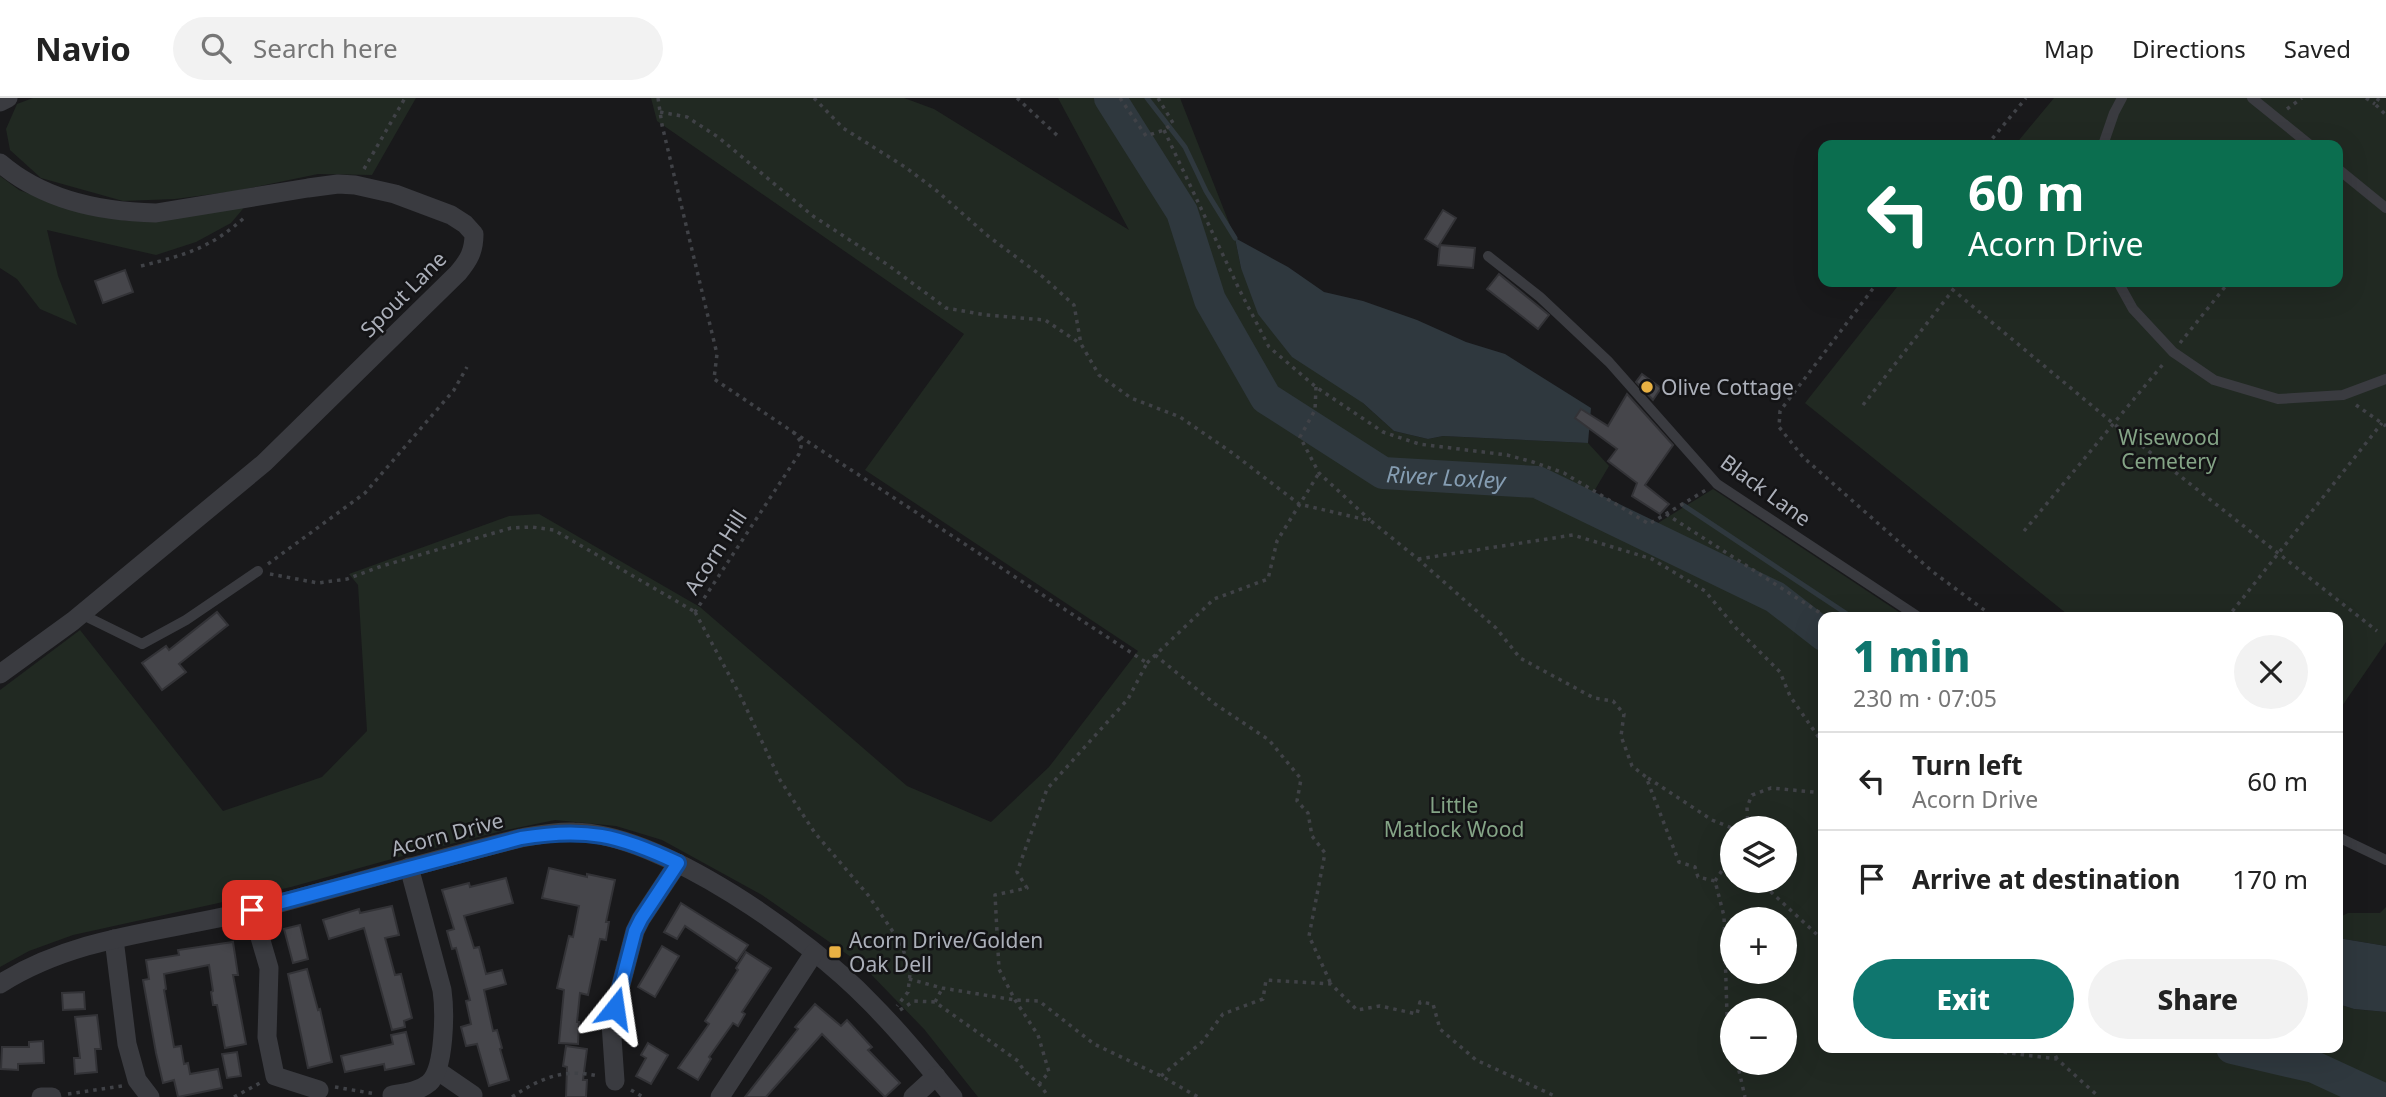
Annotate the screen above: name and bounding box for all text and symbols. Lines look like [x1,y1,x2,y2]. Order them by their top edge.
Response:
search box [173,17,663,80]
text: Navio [35,26,131,71]
icon: search [197,29,235,67]
text: Search here [253,30,398,66]
text: Map [2044,32,2094,65]
text: Directions [2132,32,2246,65]
text: Saved [2284,32,2351,65]
text: 60 m [1968,159,2085,225]
icon: left [1853,168,1944,259]
text: Acorn Drive [1968,222,2144,265]
street label: Spout Lane [354,245,452,343]
place label: Olive Cottage [1661,373,1794,401]
marker: Olive Cottage [1639,379,1655,395]
park label: Wisewood Cemetery [2118,423,2220,475]
street label: Black Lane [1715,448,1817,532]
water label: River Loxley [1385,457,1508,496]
street label: Acorn Hill [677,504,753,600]
text: 1 min [1853,627,1970,684]
button: close [2234,635,2308,709]
text: 230 m · 07:05 [1853,682,1997,714]
text: Turn left [1912,747,2023,783]
icon: left [1853,762,1891,800]
text: 60 m [2247,763,2308,799]
text: Acorn Drive [1912,783,2038,815]
park label: Little Matlock Wood [1384,791,1524,843]
street label: Acorn Drive [388,806,506,862]
map controls [1720,816,1797,1075]
button: layers [1720,816,1797,893]
icon: arrive [1853,860,1891,898]
text: Arrive at destination [1912,861,2181,897]
text: 170 m [2232,861,2308,897]
pin [222,880,282,940]
icon: arrive [233,891,271,929]
button: + [1720,907,1797,984]
place label: Acorn Drive/Golden Oak Dell [849,926,1043,978]
marker: Acorn Drive/Golden Oak Dell [827,944,843,960]
button: Exit [1853,959,2074,1039]
button: Share [2088,959,2308,1039]
position arrow [578,971,652,1045]
button: − [1720,998,1797,1075]

